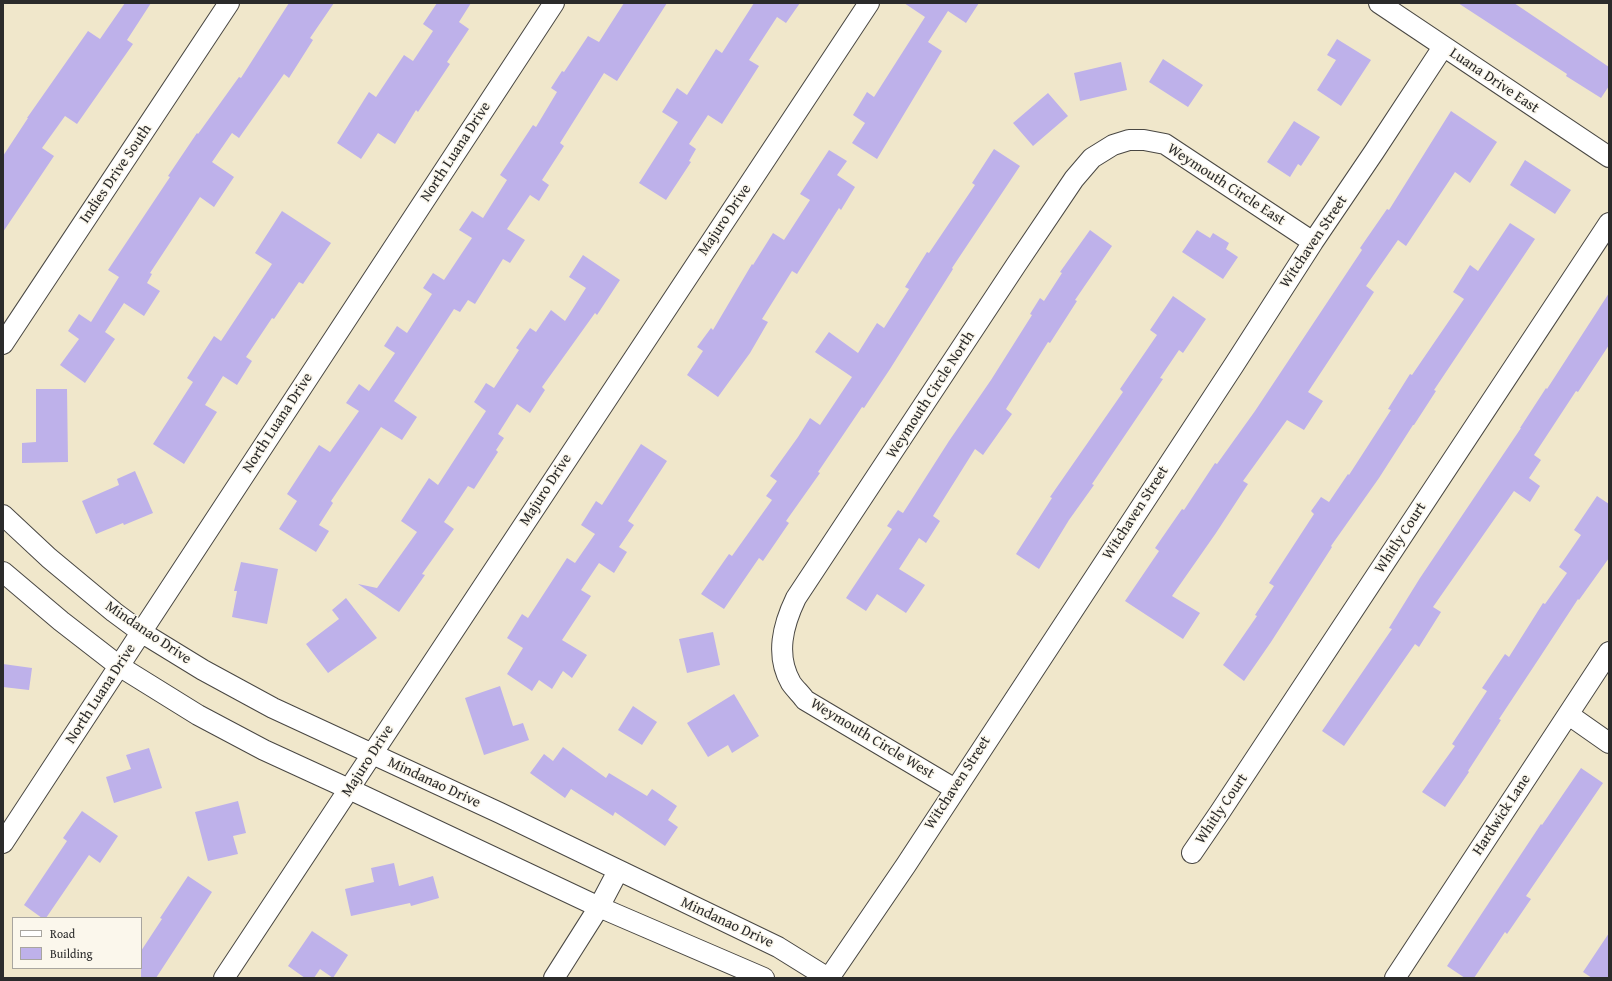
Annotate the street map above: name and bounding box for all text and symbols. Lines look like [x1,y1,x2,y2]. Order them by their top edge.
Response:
street label: Luana Drive East [1446,44,1542,118]
street label: North Luana Drive [417,99,495,205]
street label: Indies Drive South [76,121,156,227]
street label: Weymouth Circle East [1164,140,1288,230]
street label: Majuro Drive [695,181,755,259]
street label: Witchaven Street [1276,192,1352,292]
street label: Weymouth Circle North [883,328,979,462]
street label: North Luana Drive [239,370,317,476]
street label: Majuro Drive [516,451,576,529]
street label: Witchaven Street [1099,463,1173,563]
street label: Whitly Court [1371,499,1431,577]
street label: Mindanao Drive [101,598,195,668]
street label: North Luana Drive [62,641,140,747]
street label: Weymouth Circle West [807,695,937,783]
street label: Majuro Drive [338,722,398,800]
street label: Witchaven Street [921,733,995,833]
street label: Mindanao Drive [385,754,483,812]
street label: Whitly Court [1192,770,1252,848]
street label: Hardwick Lane [1469,771,1535,859]
street label: Mindanao Drive [678,894,776,952]
legend [12,917,142,969]
text: Road [50,925,75,942]
text: Building [50,945,93,962]

